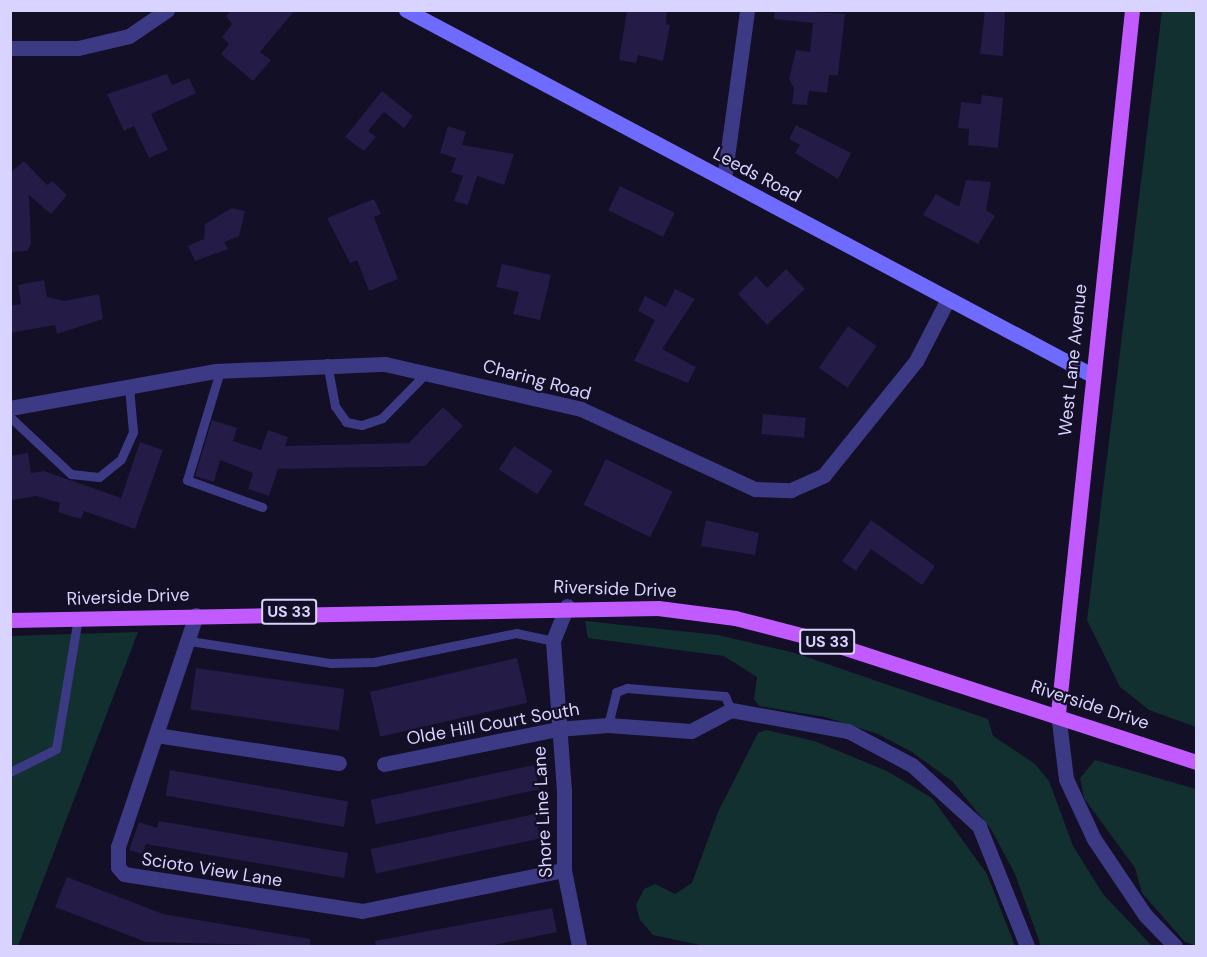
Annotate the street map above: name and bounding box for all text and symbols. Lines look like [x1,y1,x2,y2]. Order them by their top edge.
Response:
street label: Leeds Road [709,143,805,207]
street label: West Lane Avenue [1054,283,1092,437]
street label: Charing Road [481,355,593,405]
street label: Riverside Drive [553,576,677,602]
street label: Riverside Drive [66,584,190,610]
road number: US 33 [260,599,318,625]
road number: US 33 [798,629,856,655]
street label: Riverside Drive [1028,676,1152,734]
street label: Olde Hill Court South [405,698,581,750]
street label: Shore Line Lane [529,746,557,878]
street label: Scioto View Lane [140,848,284,892]

